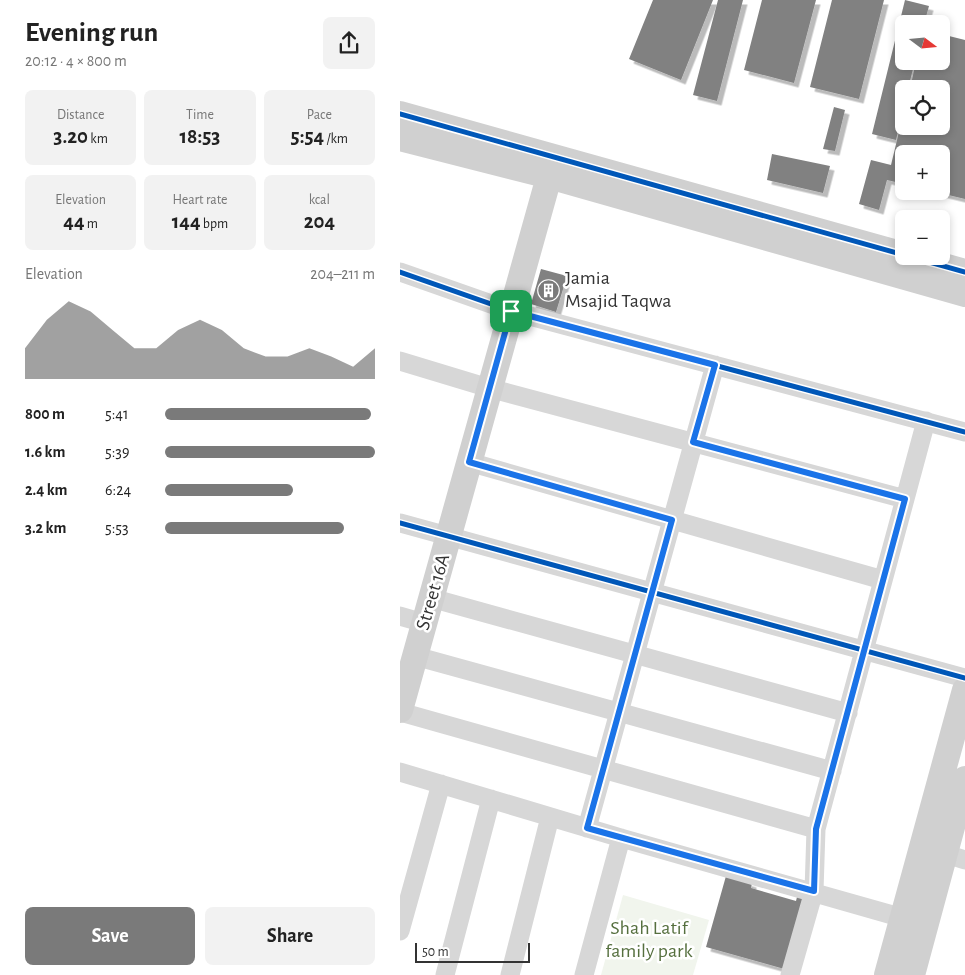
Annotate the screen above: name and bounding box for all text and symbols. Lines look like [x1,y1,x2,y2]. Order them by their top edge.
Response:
north arrow [895,15,950,70]
map controls [895,15,950,265]
button: share [323,17,375,69]
text: Evening run [25,19,158,47]
text: 20:12 · 4 × 800 m [25,53,127,69]
button: locate [895,80,950,135]
text: Distance [57,108,104,122]
text: Time [186,108,214,122]
text: Pace [307,108,332,122]
text: 3.20 [53,126,88,147]
text: 18:53 [180,126,220,147]
text: 5:54 [291,126,324,147]
text: km [88,132,108,146]
text: /km [324,132,348,146]
button: + [895,145,950,200]
text: Elevation [55,193,106,207]
text: Heart rate [173,193,227,207]
text: kcal [309,193,330,207]
button: − [895,210,950,265]
text: 44 [63,211,84,232]
text: 144 [172,211,200,232]
text: 204 [304,211,335,232]
text: m [84,217,98,231]
text: bpm [200,217,228,231]
text: Elevation [25,266,83,282]
text: 204–211 m [310,266,375,282]
place label: Jamia Msajid Taqwa [565,268,672,311]
building icon: Jamia Msajid Taqwa [537,278,561,302]
pin [490,290,532,332]
icon: arrive [497,297,525,325]
text: 800 m [25,406,65,422]
text: 5:41 [105,406,129,422]
text: 1.6 km [25,444,65,460]
text: 5:39 [105,444,129,460]
text: 2.4 km [25,482,68,498]
text: 6:24 [105,482,131,498]
text: 3.2 km [25,520,66,536]
text: 5:53 [105,520,129,536]
street label: Street 16A [413,551,454,632]
button: Save [25,907,195,965]
button: Share [205,907,375,965]
park label: Shah Latif family park [605,918,693,961]
scale bar [415,940,530,963]
text: 50 m [422,945,449,959]

